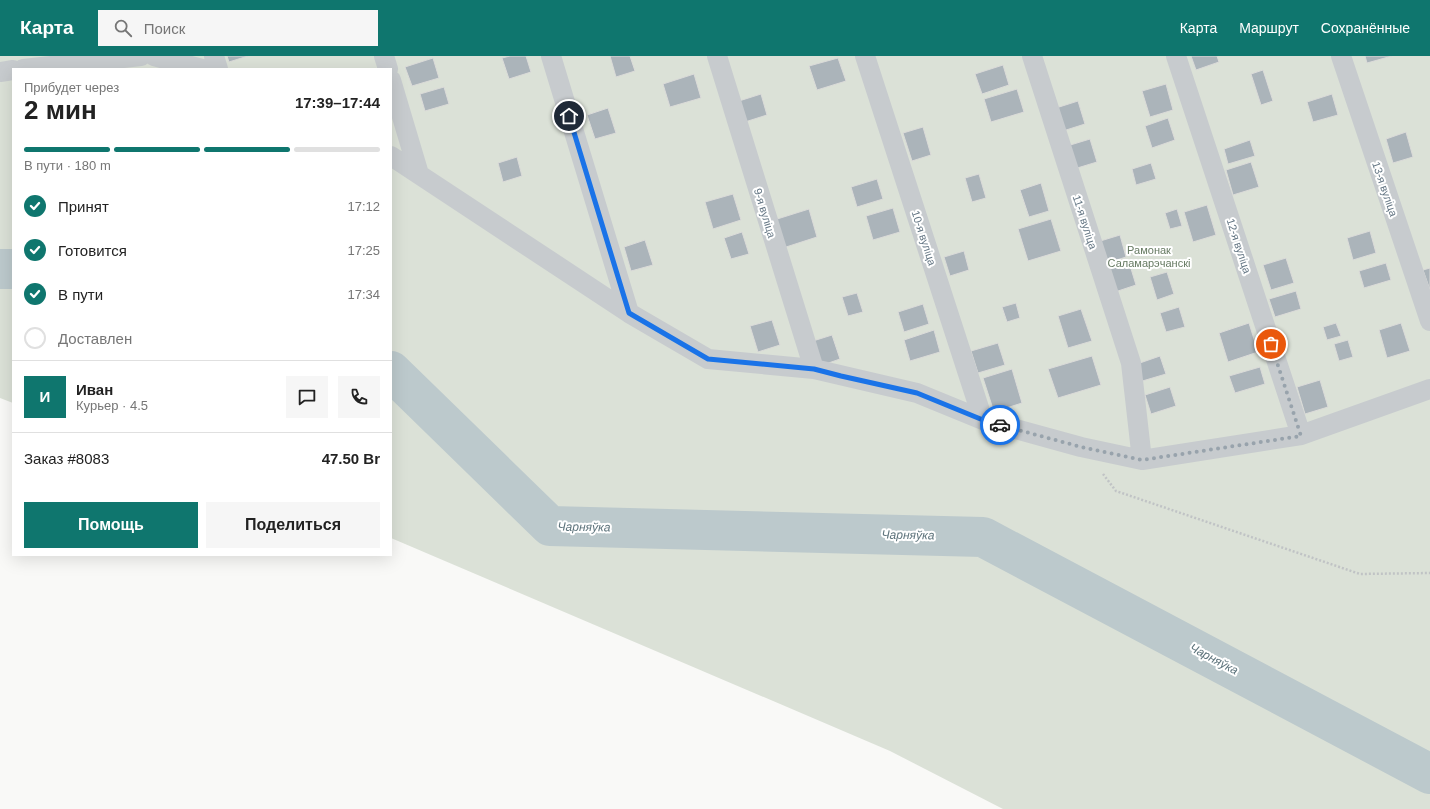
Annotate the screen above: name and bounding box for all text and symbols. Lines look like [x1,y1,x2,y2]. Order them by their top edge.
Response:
search box [98,10,378,46]
text: Карта [20,17,74,38]
icon: search [112,17,134,39]
text: Поиск [144,20,185,37]
text: Карта [1180,20,1217,36]
text: Маршрут [1239,20,1299,36]
text: Сохранённые [1321,20,1410,36]
text: Прибудет через [24,80,119,95]
text: 17:39–17:44 [295,94,380,111]
text: 2 мин [24,95,97,125]
pin [552,99,586,133]
icon: home [558,105,580,127]
text: В пути · 180 m [24,158,111,173]
street label: 13-я вуліца [1370,160,1400,219]
street label: 9-я вуліца [752,187,778,240]
street label: 11-я вуліца [1071,193,1100,251]
icon: check [24,195,46,217]
text: Принят [58,198,109,215]
text: 17:12 [347,199,380,214]
street label: 10-я вуліца [909,209,939,268]
street label: 12-я вуліца [1224,217,1254,276]
icon: check [24,239,46,261]
text: Готовится [58,242,127,259]
text: 17:25 [347,243,380,258]
park label: Рамонак Саламарэчанскі [1108,244,1190,269]
icon: check [24,283,46,305]
text: В пути [58,286,103,303]
text: 17:34 [347,287,380,302]
pin [1254,327,1288,361]
text: Доставлен [58,330,132,347]
icon: bag [1260,333,1282,355]
button: chat [286,376,328,418]
button: phone [338,376,380,418]
text: Иван [76,381,113,398]
text: И [40,388,50,405]
text: Курьер · 4.5 [76,398,148,413]
courier [980,405,1020,445]
icon: car [989,414,1011,436]
text: Заказ #8083 [24,450,109,467]
text: 47.50 Br [322,450,380,467]
button: Помощь [24,502,198,548]
button: Поделиться [206,502,380,548]
water label: Чарняўка [557,520,611,534]
water label: Чарняўка [881,528,935,542]
water label: Чарняўка [1187,640,1241,678]

